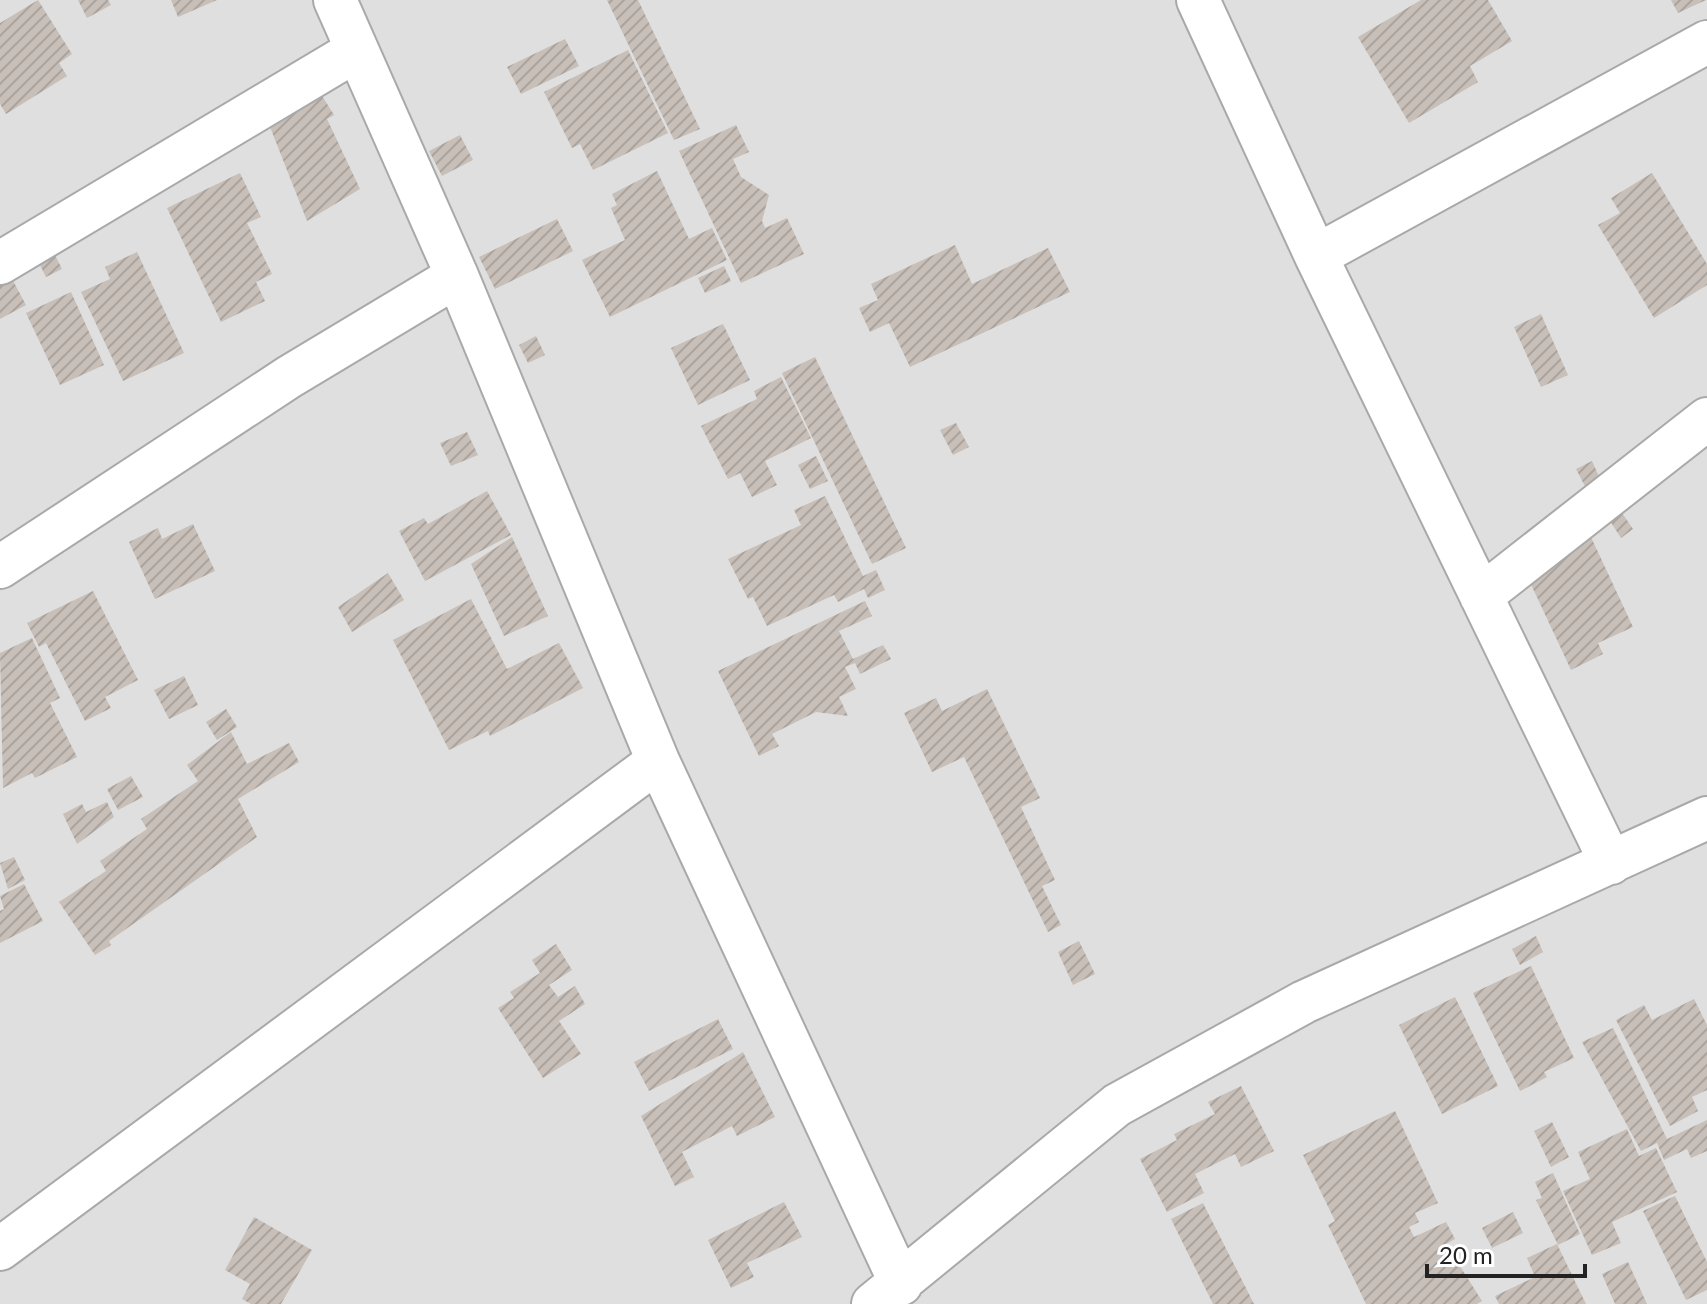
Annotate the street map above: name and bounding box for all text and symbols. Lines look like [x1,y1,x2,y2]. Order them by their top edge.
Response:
scale bar [1427,1228,1585,1278]
text: 20 m [1439,1240,1493,1269]

